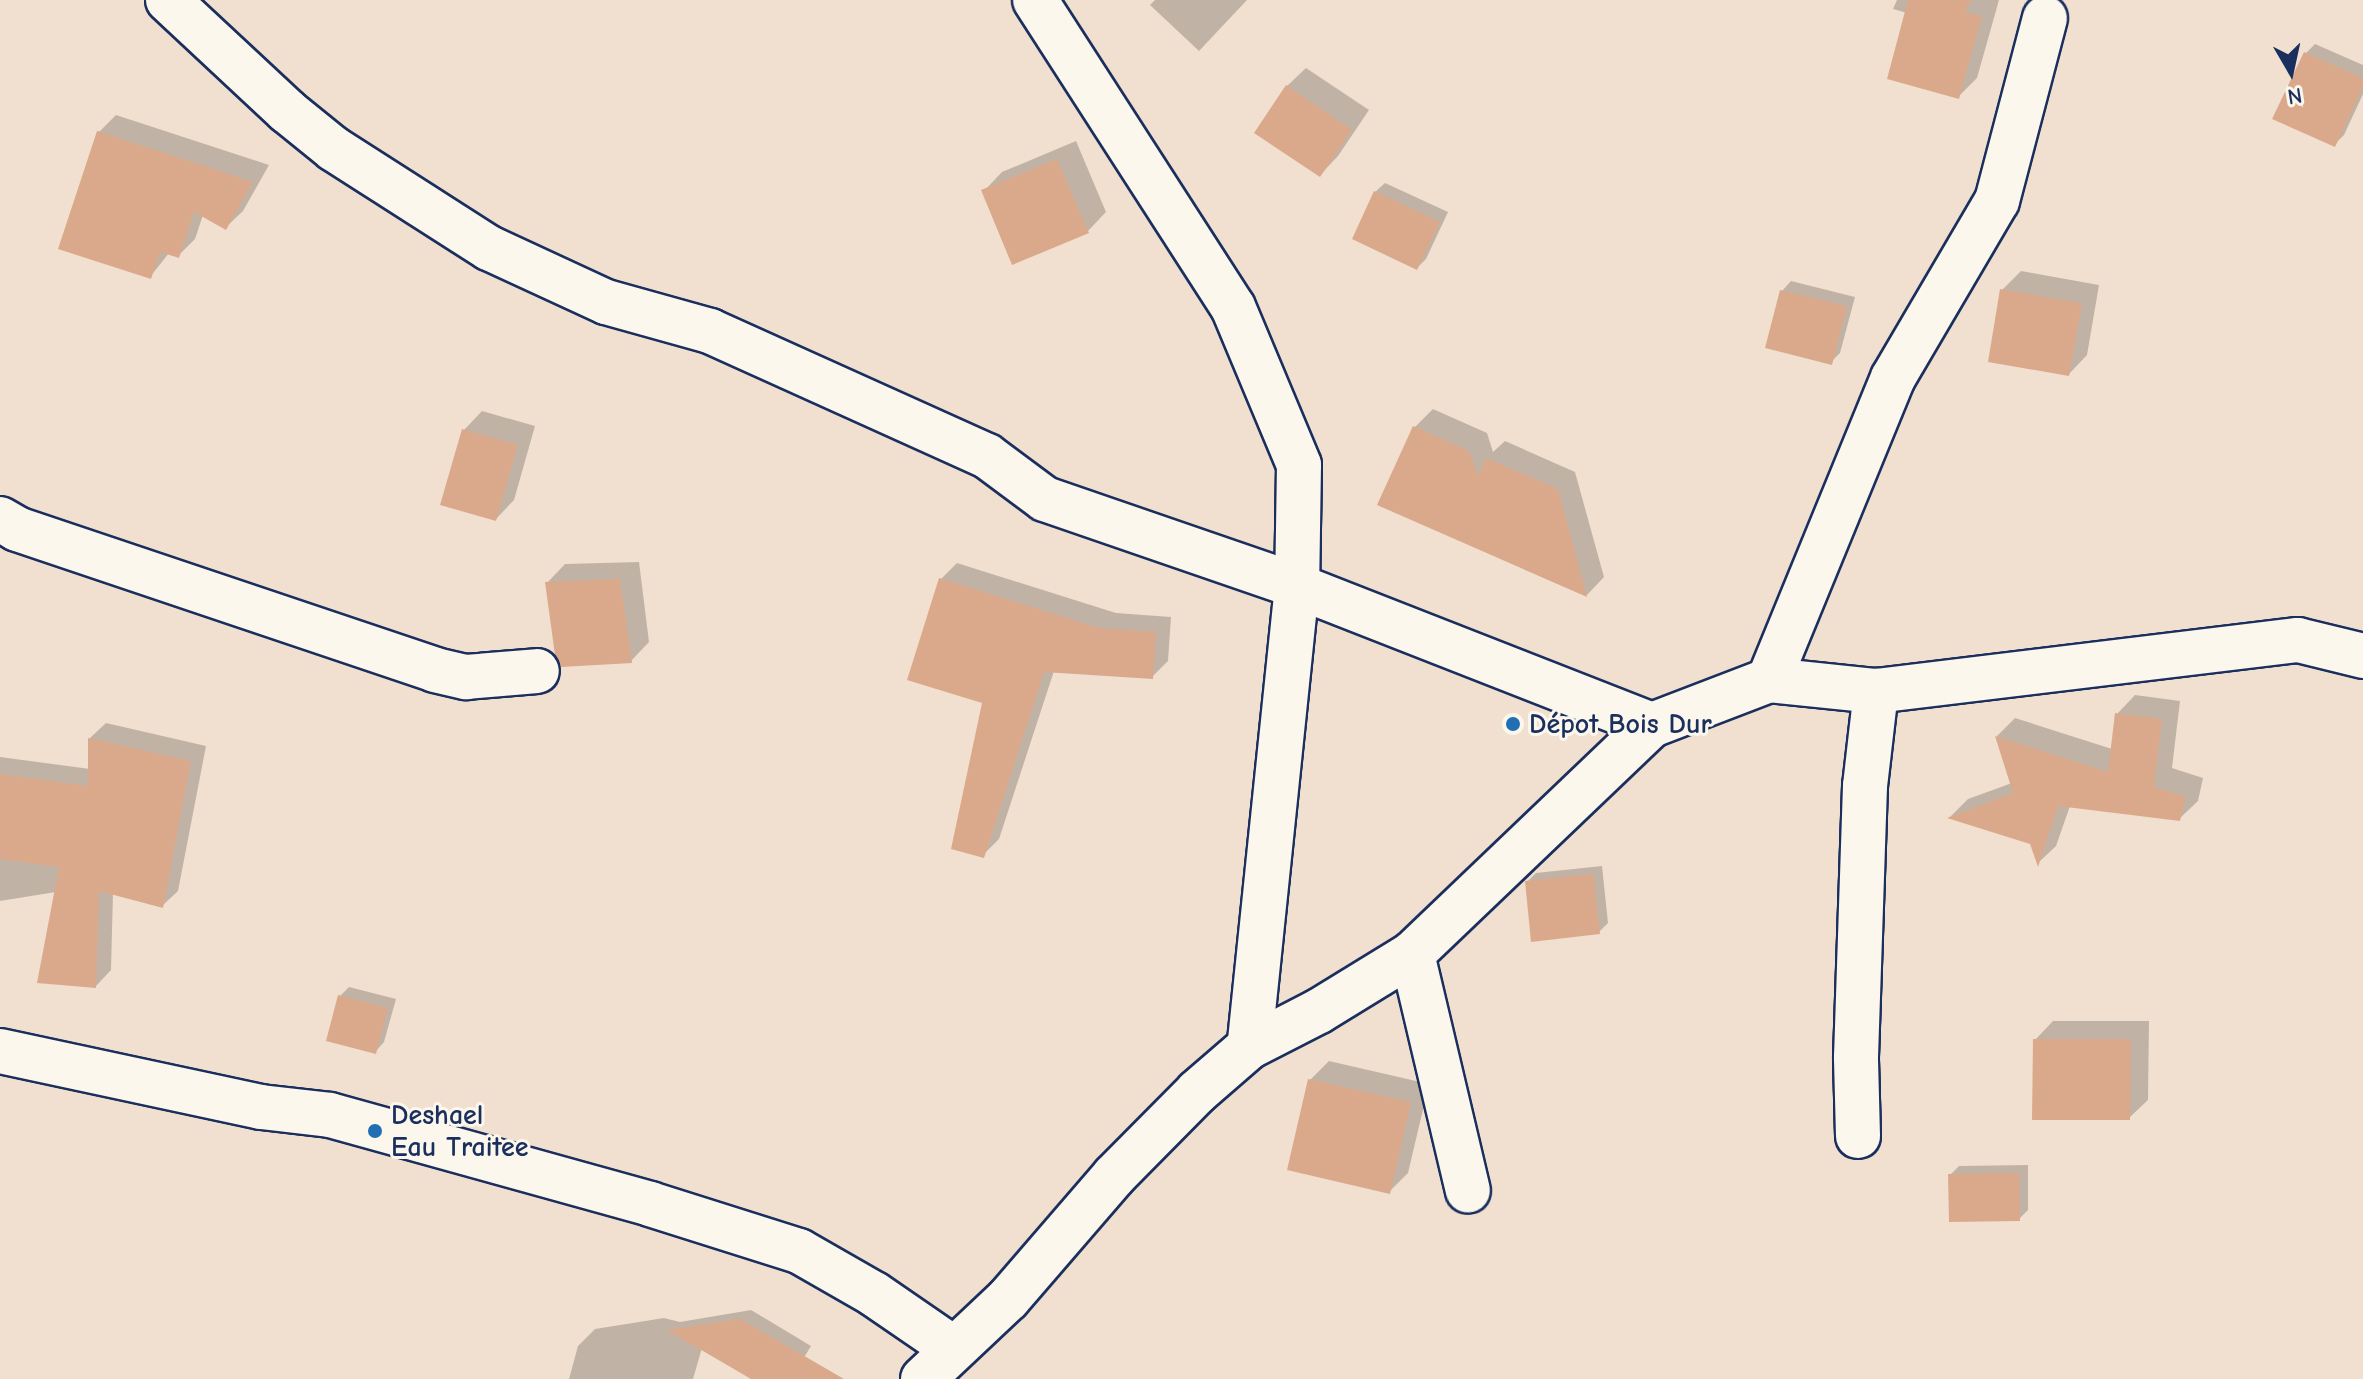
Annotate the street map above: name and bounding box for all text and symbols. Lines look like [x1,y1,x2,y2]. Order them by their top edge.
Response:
north arrow [2251,32,2331,112]
text: N [2286,82,2304,110]
place label: Dépot Bois Dur [1529,707,1712,741]
marker: Dépot Bois Dur [1504,715,1522,733]
place label: Deshael Eau Traitee [391,1098,528,1164]
marker: Deshael Eau Traitee [366,1122,384,1140]

